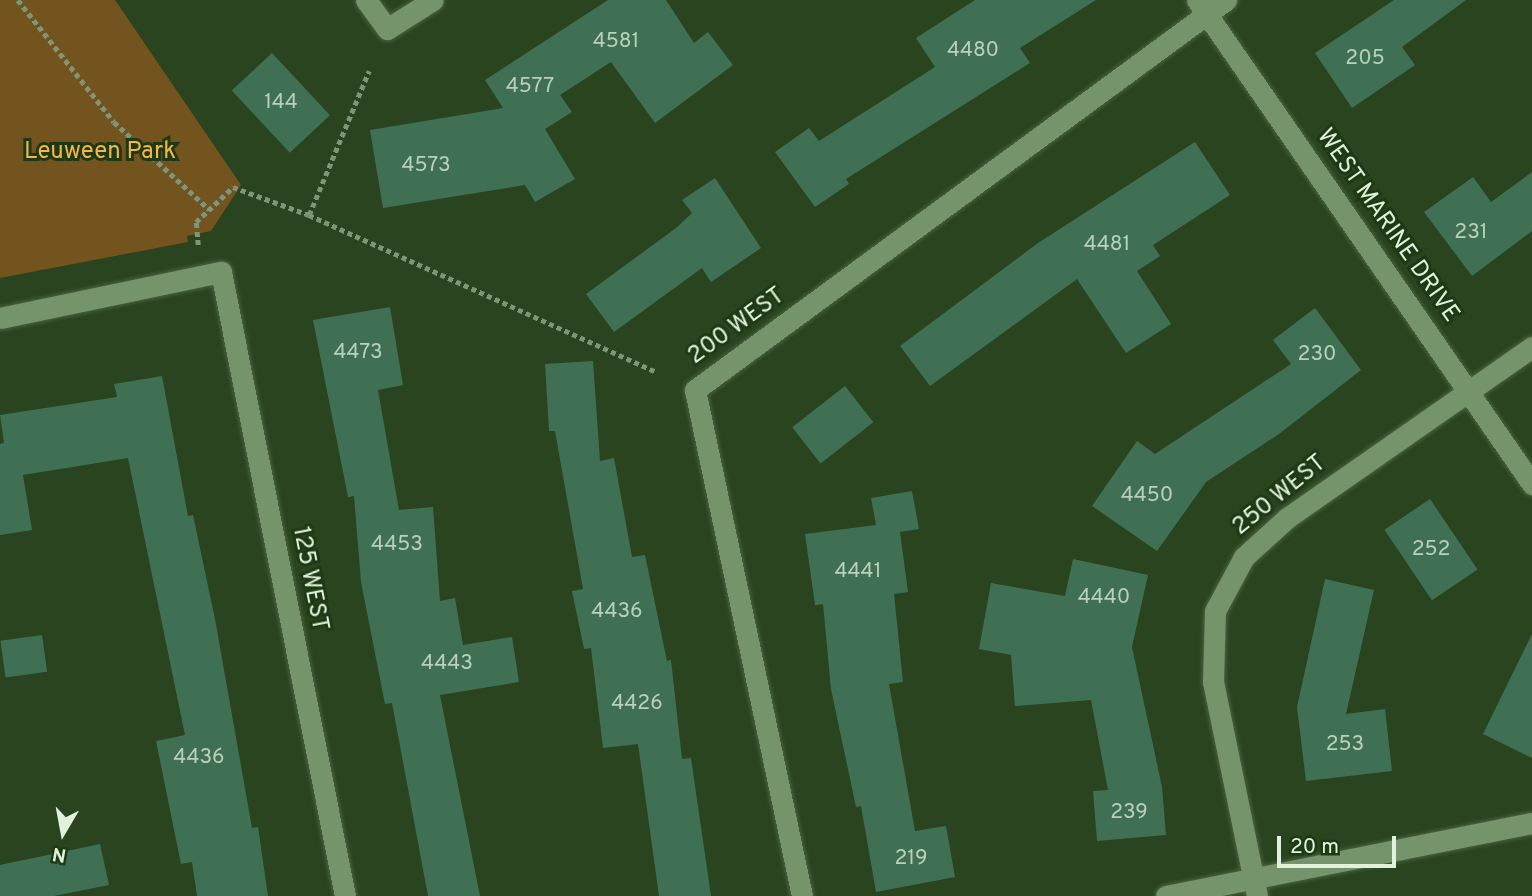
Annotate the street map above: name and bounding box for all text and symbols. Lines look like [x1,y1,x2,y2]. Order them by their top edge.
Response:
house number: 4581 [593,29,639,55]
house number: 4480 [947,38,999,64]
house number: 205 [1345,46,1385,72]
house number: 4577 [506,74,554,100]
house number: 144 [264,90,298,116]
street label: WEST MARINE DRIVE [1309,123,1465,329]
park label: Leuween Park [24,139,176,167]
house number: 4573 [401,153,451,179]
house number: 231 [1454,220,1488,246]
house number: 4481 [1084,232,1130,258]
street label: 200 WEST [683,282,791,372]
house number: 4473 [333,340,383,366]
house number: 230 [1298,342,1336,368]
street label: 250 WEST [1227,449,1333,543]
house number: 4450 [1121,483,1173,509]
street label: 125 WEST [285,524,333,634]
house number: 4453 [371,532,423,558]
house number: 252 [1412,537,1450,563]
house number: 4441 [835,559,881,585]
house number: 4440 [1078,585,1130,611]
house number: 4436 [591,599,643,625]
house number: 4443 [421,651,473,677]
house number: 4426 [611,691,663,717]
house number: 253 [1326,732,1364,758]
house number: 4436 [173,745,225,771]
north arrow [28,798,98,868]
house number: 239 [1110,800,1148,826]
scale bar [1280,822,1399,866]
text: 20 m [1290,834,1339,861]
text: N [51,841,68,867]
house number: 219 [894,846,928,872]

